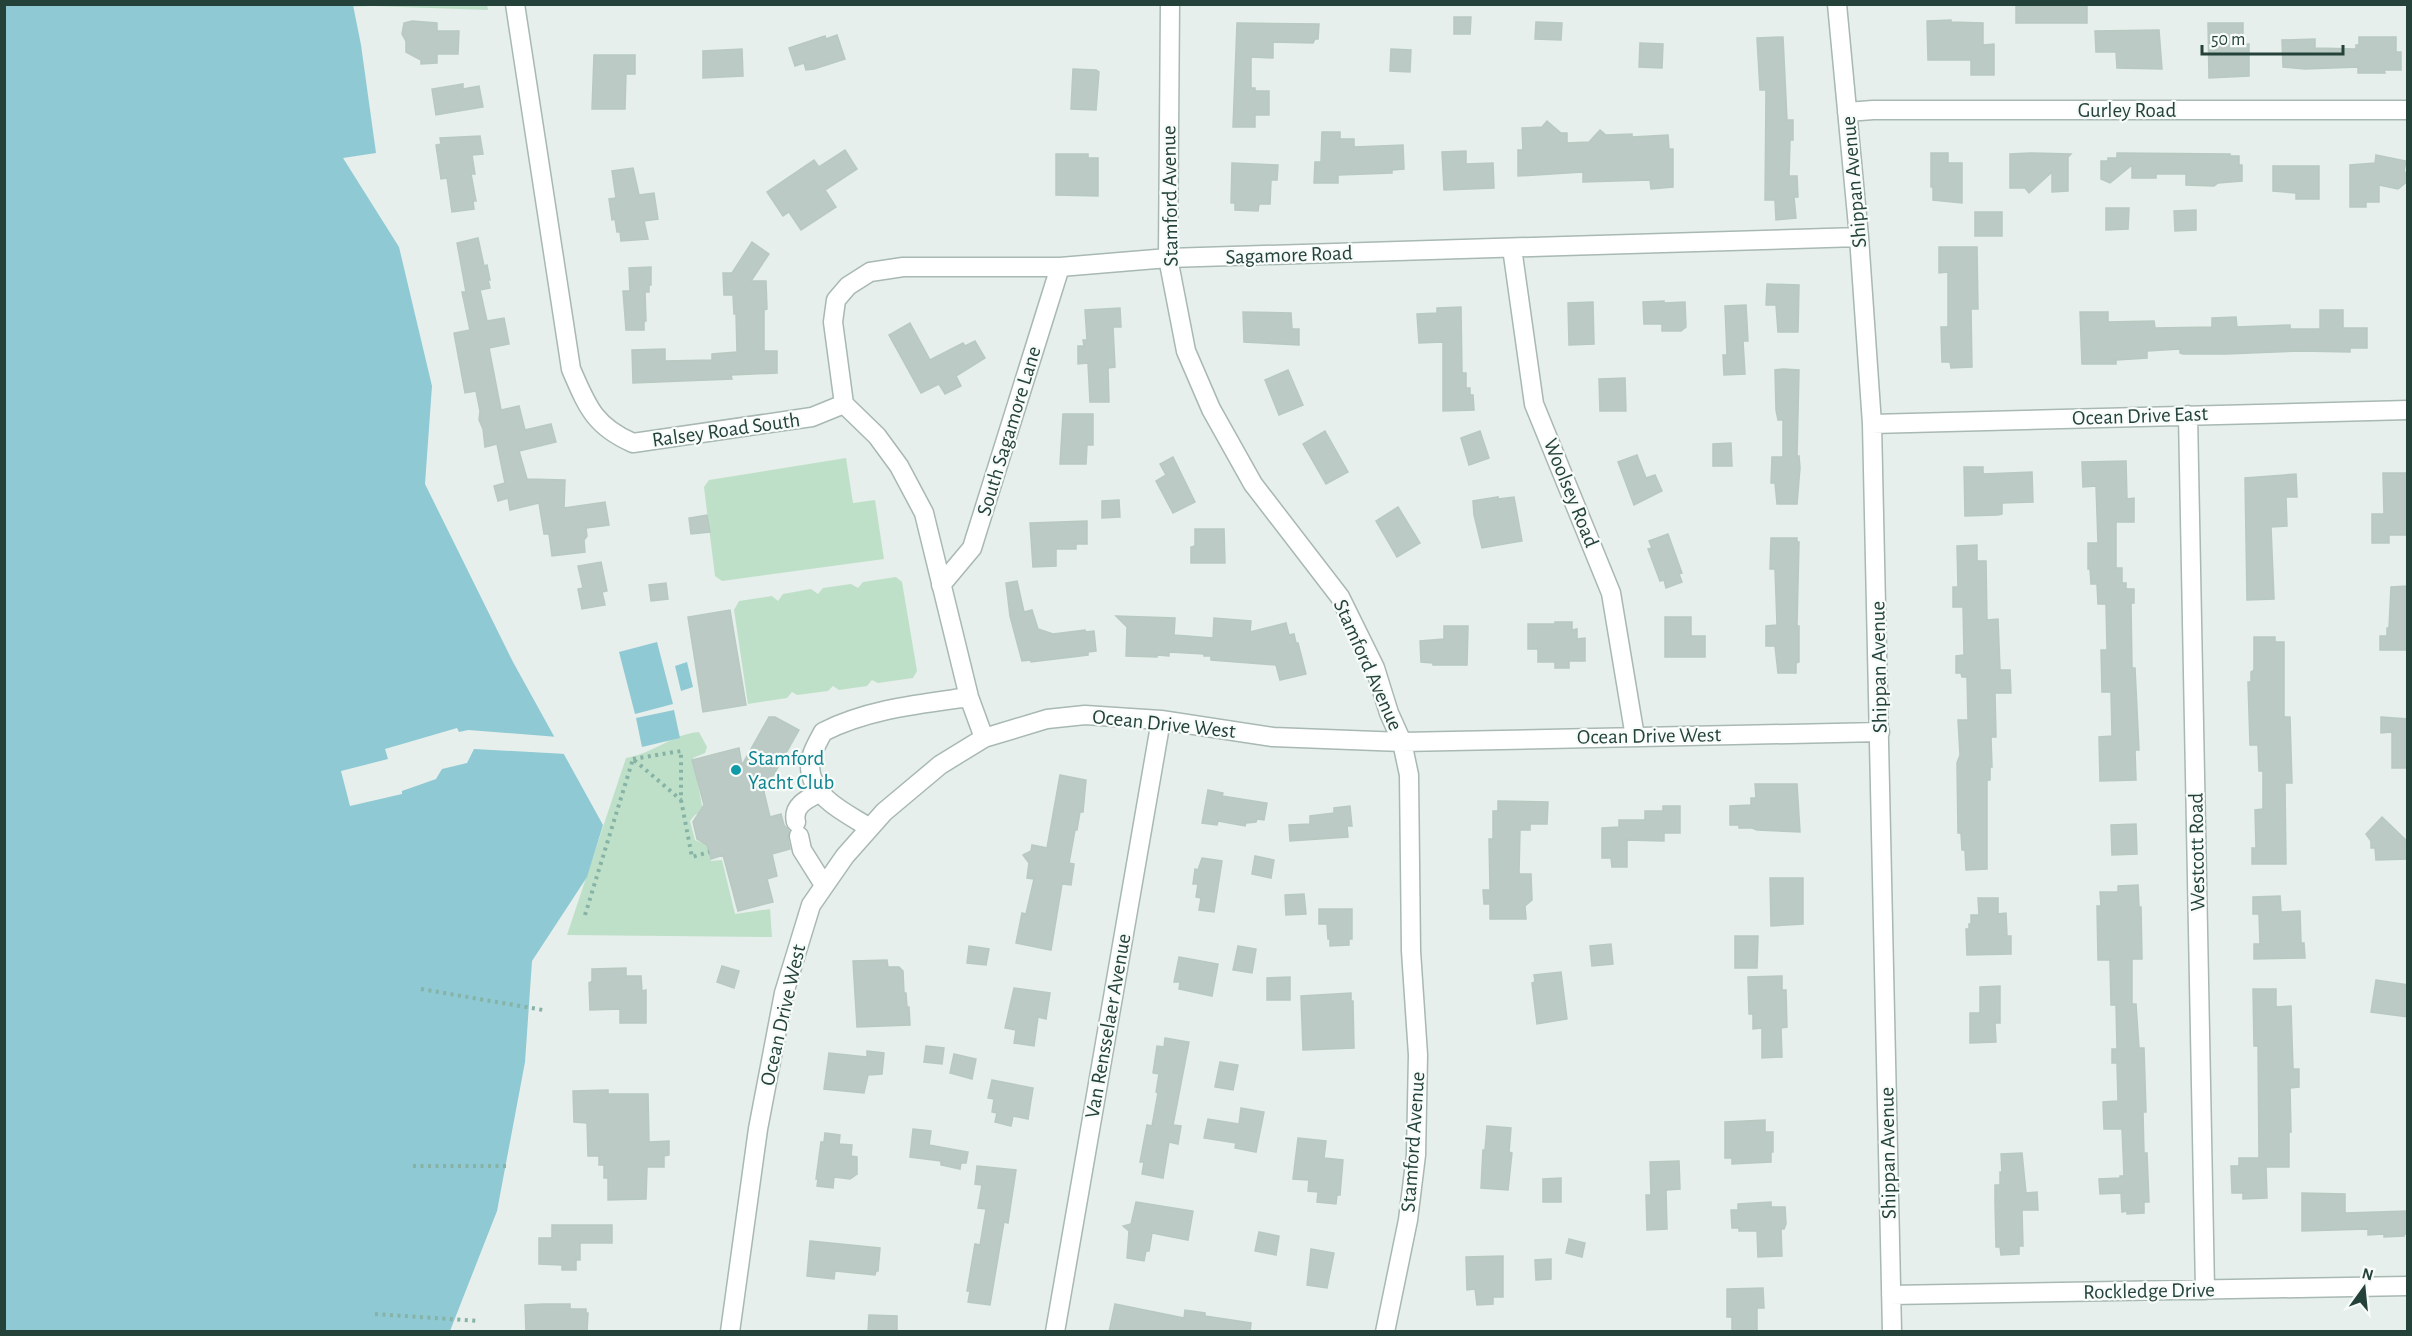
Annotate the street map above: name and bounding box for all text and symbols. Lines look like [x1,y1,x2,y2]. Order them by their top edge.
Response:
scale bar [2202,18,2343,56]
text: 50 m [2211,31,2245,49]
street label: Gurley Road [2078,100,2176,121]
street label: Shippan Avenue [1838,115,1870,249]
street label: Stamford Avenue [1158,125,1182,267]
street label: Sagamore Road [1225,242,1353,268]
street label: South Sagamore Lane [973,344,1045,518]
street label: Ocean Drive East [2072,403,2209,429]
street label: Ralsey Road South [651,409,801,451]
street label: Woolsey Road [1540,436,1602,550]
street label: Stamford Avenue [1330,596,1406,734]
street label: Shippan Avenue [1867,601,1891,733]
street label: Ocean Drive West [1091,706,1237,742]
street label: Ocean Drive West [1577,724,1721,748]
place label: Stamford Yacht Club [748,748,834,793]
marker: Stamford Yacht Club [729,763,743,777]
street label: Westcott Road [2185,792,2209,912]
street label: Van Rensselaer Avenue [1081,932,1135,1120]
street label: Ocean Drive West [757,942,809,1088]
street label: Stamford Avenue [1398,1071,1428,1213]
street label: Shippan Avenue [1876,1087,1900,1219]
north arrow [2334,1258,2394,1318]
text: N [2360,1265,2375,1284]
street label: Rockledge Drive [2083,1279,2215,1303]

